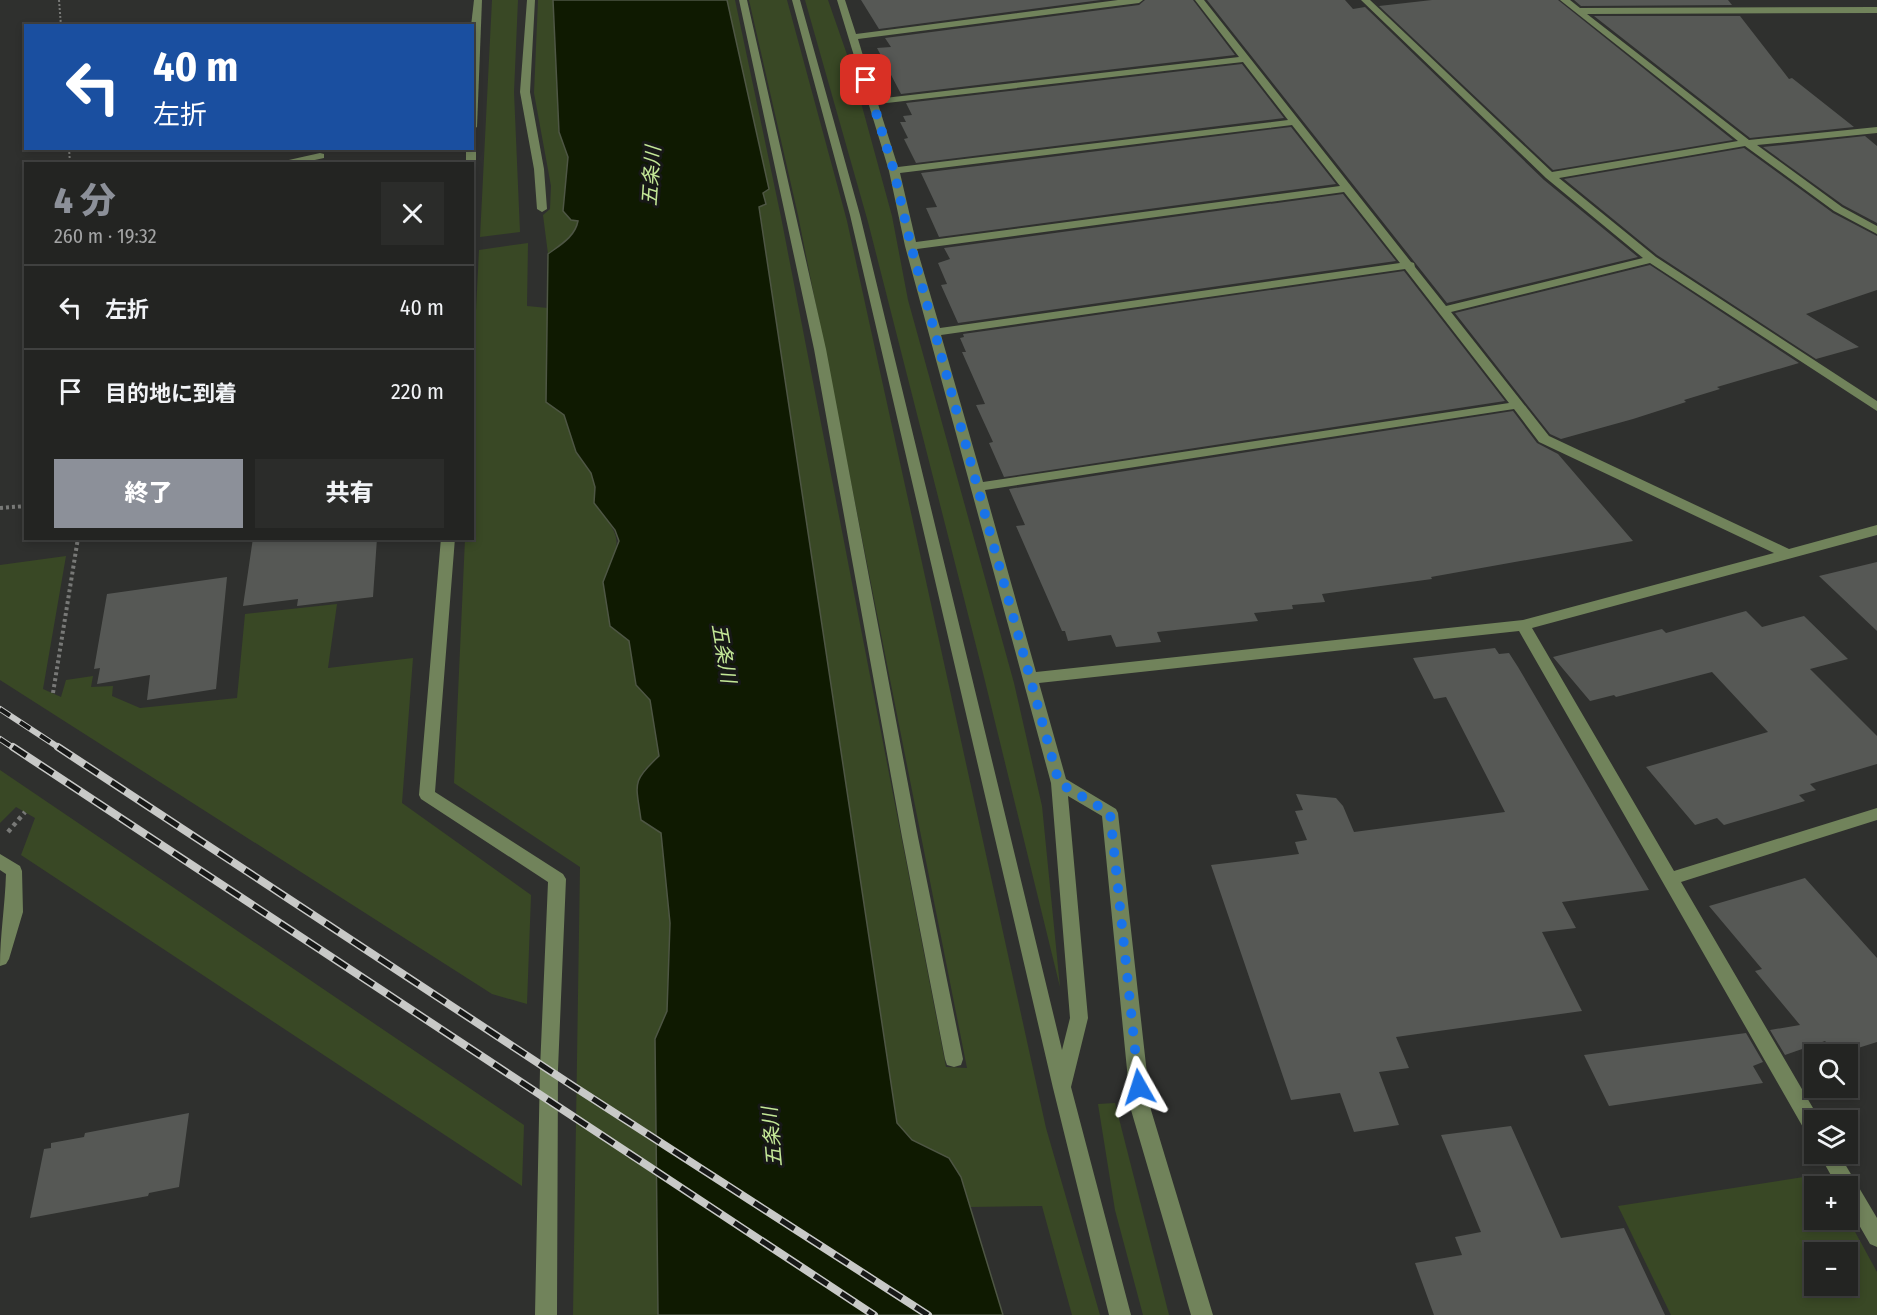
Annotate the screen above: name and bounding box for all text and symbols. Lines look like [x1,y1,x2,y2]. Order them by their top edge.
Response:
text: 40 m [153,42,238,92]
icon: left [54,48,132,126]
pin [840,54,891,105]
icon: arrive [849,63,882,96]
text: 左折 [153,99,207,131]
water label: 五条川 [637,143,665,207]
text: 4 分 [54,179,116,223]
button: close [381,182,444,245]
text: 260 m · 19:32 [54,224,157,248]
icon: left [54,291,87,324]
text: 40 m [400,294,444,321]
text: 左折 [105,296,149,323]
icon: arrive [54,375,87,408]
text: 220 m [391,378,444,405]
text: 目的地に到着 [105,380,237,407]
button: 終了 [54,459,243,528]
button: 共有 [255,459,444,528]
water label: 五条川 [707,621,741,687]
map controls [1804,1044,1858,1296]
button: search [1804,1044,1858,1098]
position arrow [1107,1055,1171,1119]
water label: 五条川 [757,1104,787,1168]
button: layers [1804,1110,1858,1164]
button: + [1804,1176,1858,1230]
button: − [1804,1242,1858,1296]

